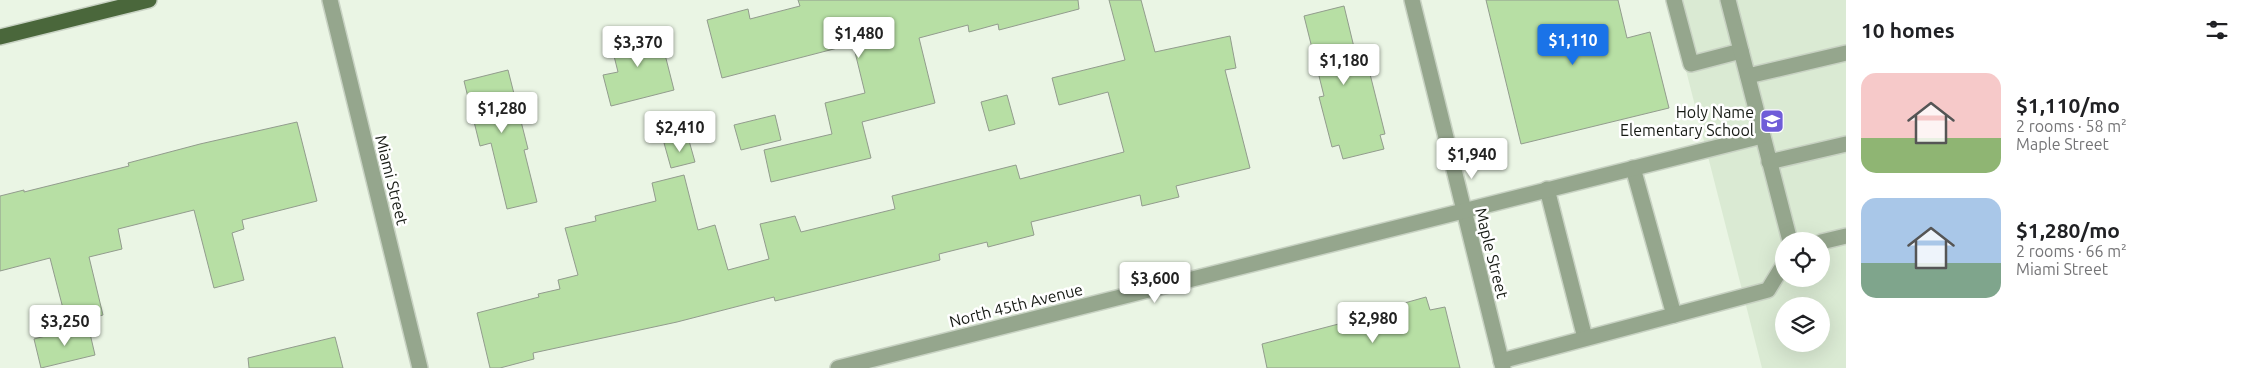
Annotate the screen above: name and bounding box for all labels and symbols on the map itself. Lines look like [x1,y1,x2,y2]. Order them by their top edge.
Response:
pin: $1,480 [818,17,900,59]
pin: $1,110 [1532,23,1614,66]
pin: $3,370 [597,26,679,68]
pin: $1,180 [1303,44,1385,86]
pin: $1,280 [461,92,543,134]
place label: Holy Name Elementary School [1620,103,1754,139]
school or university icon: Holy Name Elementary School [1759,108,1785,134]
pin: $2,410 [639,110,721,153]
street label: Miami Street [372,133,412,228]
pin: $1,940 [1431,138,1513,180]
street label: Maple Street [1472,206,1512,301]
pin: $3,600 [1114,262,1196,304]
street label: North 45th Avenue [947,280,1085,330]
pin: $2,980 [1332,302,1414,344]
pin: $3,250 [24,304,106,347]

